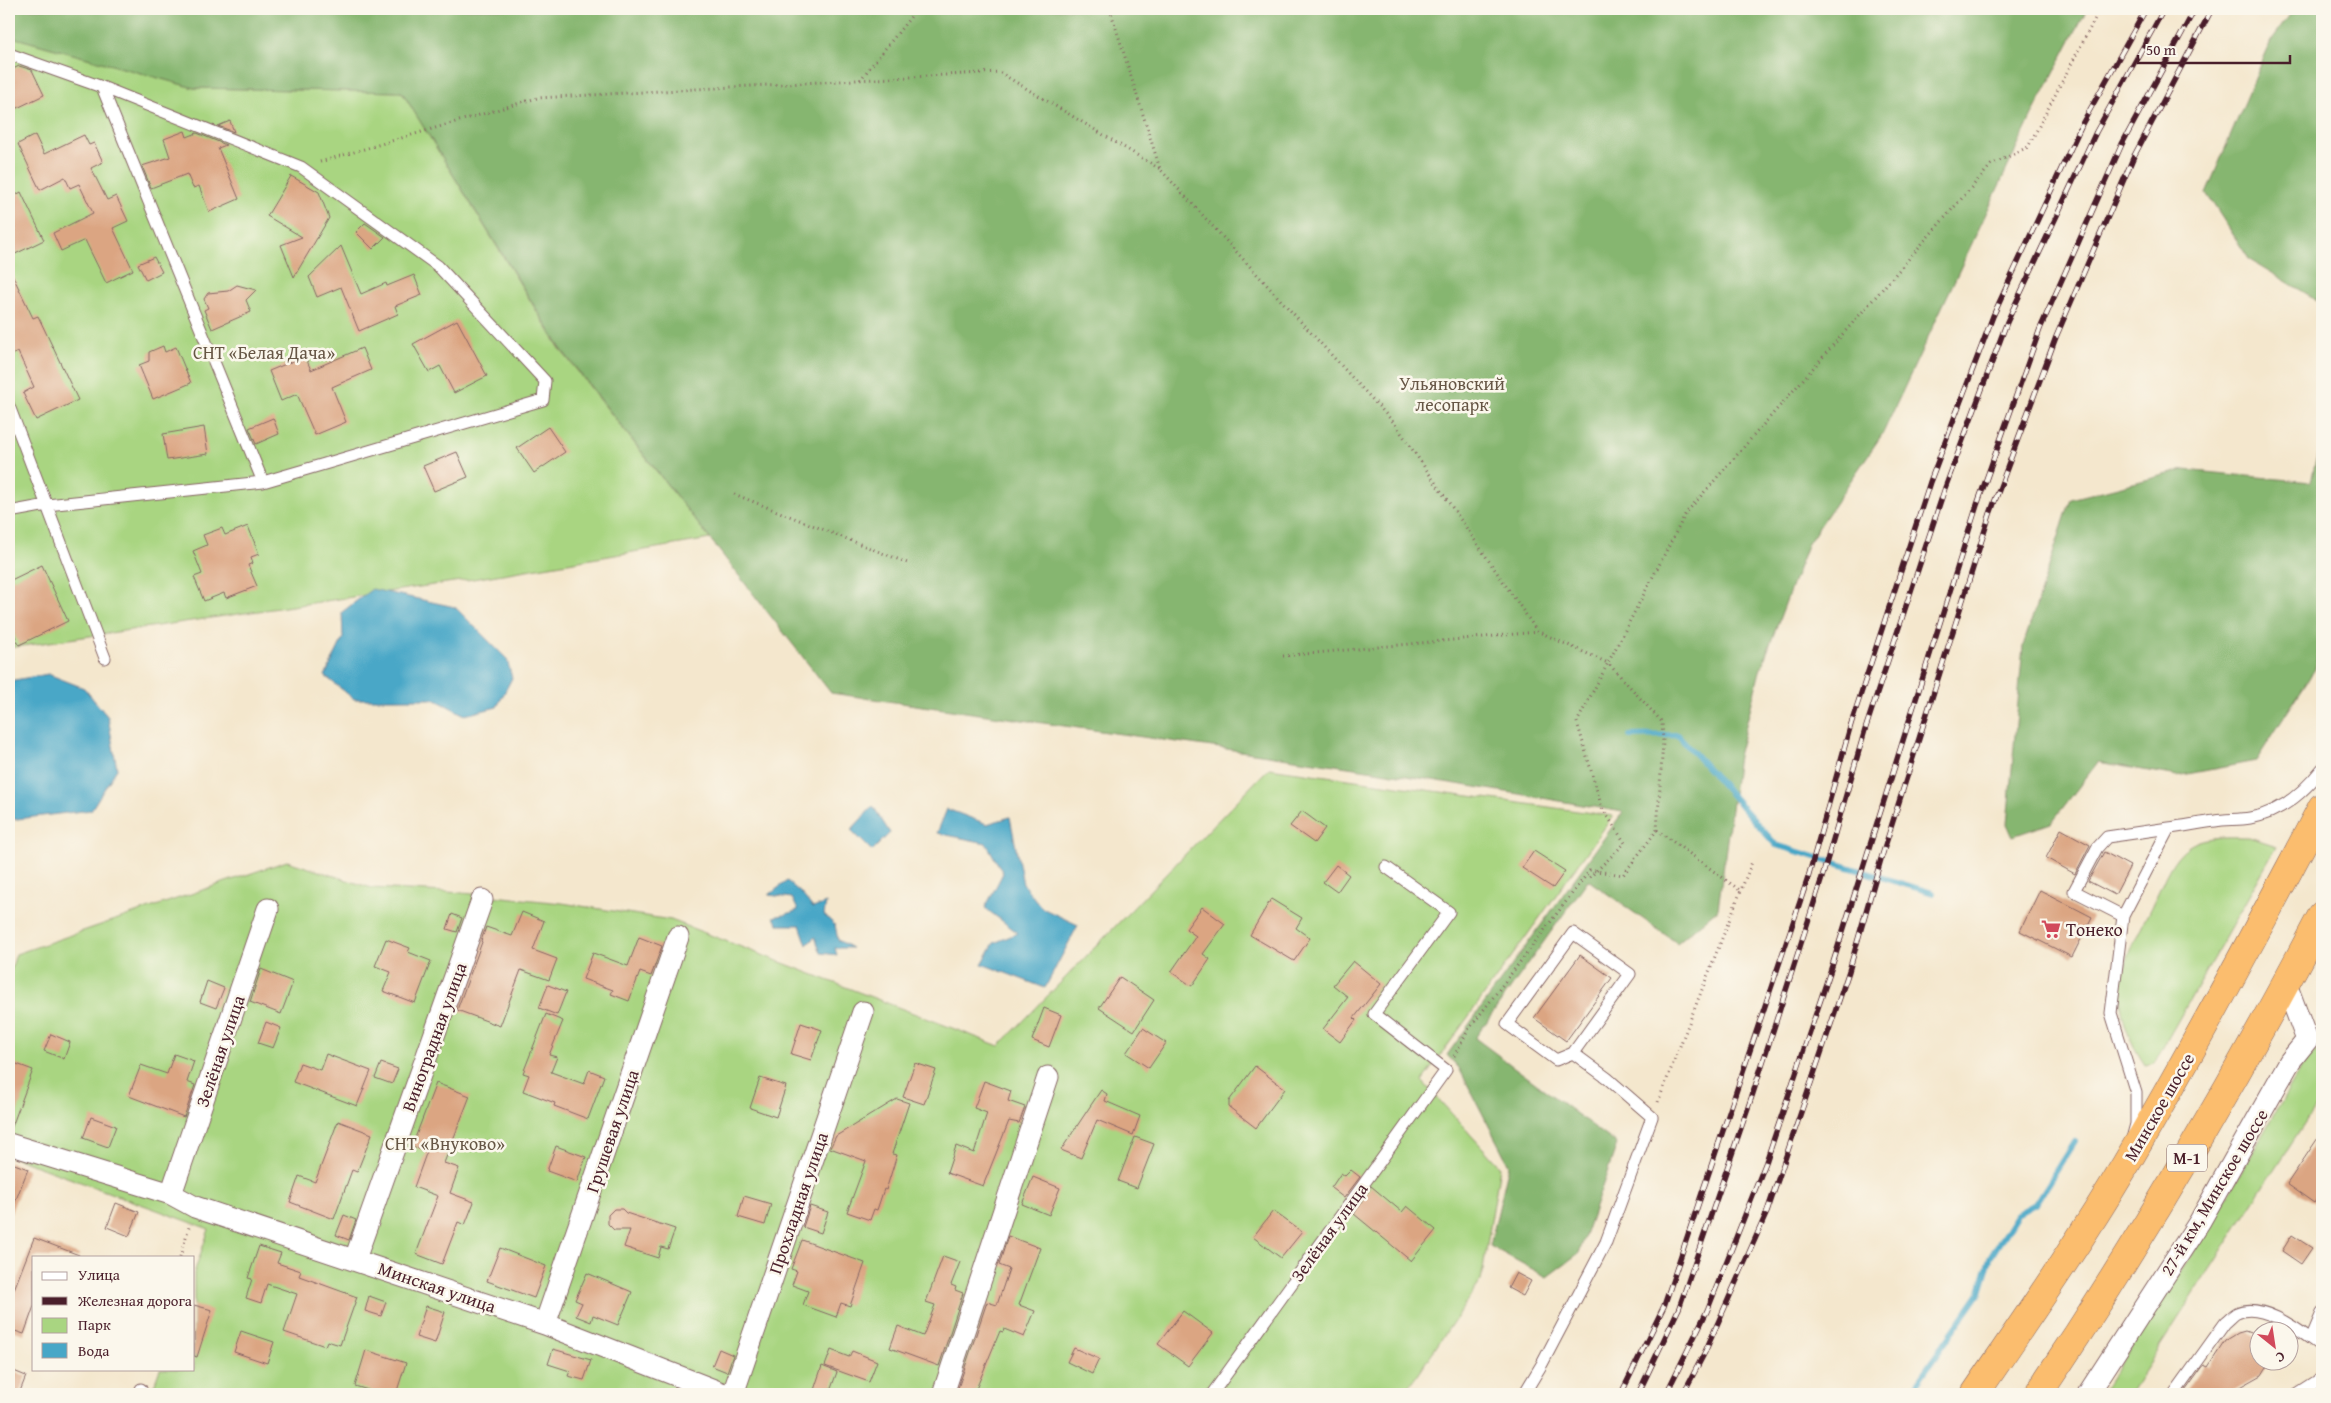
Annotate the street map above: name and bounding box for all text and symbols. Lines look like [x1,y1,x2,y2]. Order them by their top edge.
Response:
scale bar [2138,32,2291,64]
text: 50 m [2146,39,2177,60]
park label: СНТ «Белая Дача» [193,339,335,366]
park label: Ульяновский лесопарк [1399,370,1505,418]
place label: Тонеко [2066,916,2123,943]
supermarket icon: Тонеко [2040,918,2062,940]
street label: Виноградная улица [394,958,474,1115]
street label: Зелёная улица [188,991,252,1111]
street label: Минское шоссе [2117,1048,2201,1166]
street label: Грушевая улица [578,1065,646,1196]
street label: 27-й км, Минское шоссе [2153,1103,2275,1281]
street label: Прохладная улица [761,1128,835,1278]
park label: СНТ «Внуково» [385,1130,505,1157]
road number: М-1 [2167,1144,2207,1172]
street label: Зелёная улица [1284,1176,1374,1287]
street label: Минская улица [374,1254,500,1320]
legend [32,1256,195,1370]
text: Улица [78,1264,121,1285]
text: Железная дорога [77,1290,193,1311]
text: Парк [78,1314,111,1335]
north arrow [2248,1320,2298,1370]
text: Вода [78,1340,110,1361]
text: С [2272,1347,2289,1368]

